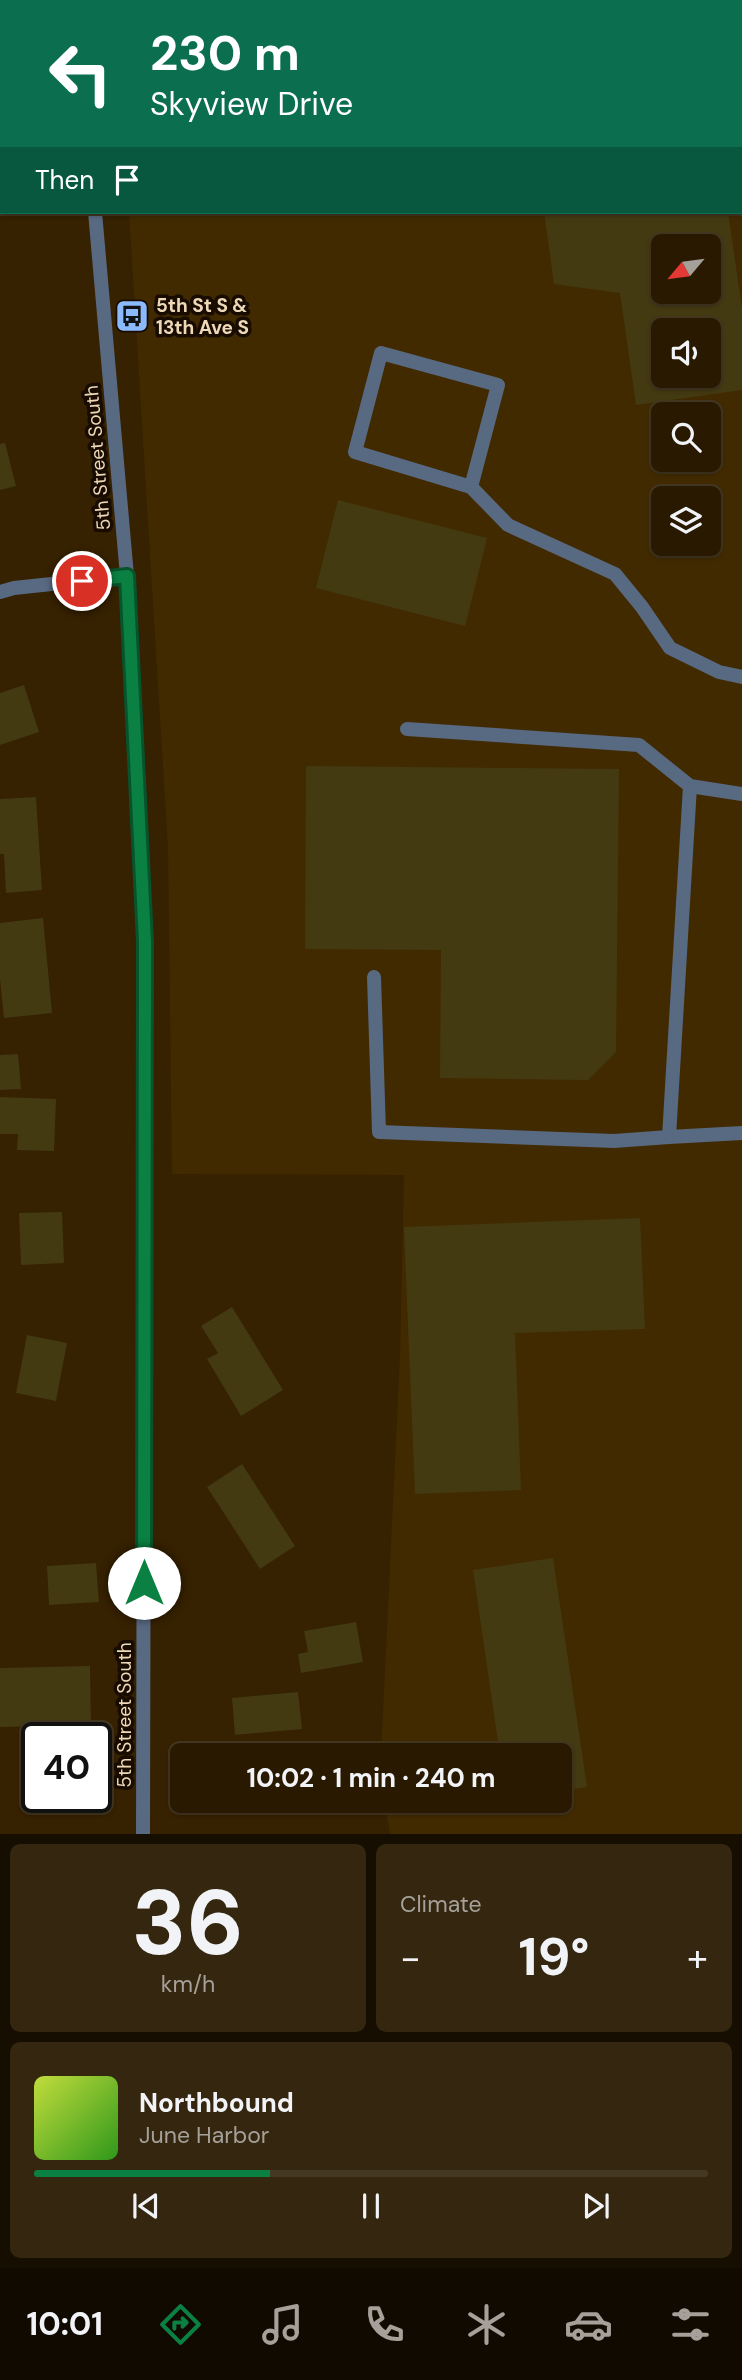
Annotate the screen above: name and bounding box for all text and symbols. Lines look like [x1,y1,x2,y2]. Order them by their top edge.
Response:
text: 230 m [150,21,300,85]
icon: left [35,28,126,119]
text: Skyview Drive [150,83,353,125]
icon: arrive [108,161,146,199]
text: Then [35,163,94,197]
north arrow [651,234,721,304]
map controls [651,234,721,556]
place label: 5th St S & 13th Ave S [156,293,249,340]
bus stop icon: 5th St S & 13th Ave S [113,297,151,335]
button: sound [651,318,721,388]
street label: 5th Street South [79,384,116,532]
button: search [651,402,721,472]
button: layers [651,486,721,556]
pin [52,551,112,611]
icon: arrive [63,562,101,600]
position arrow [107,1546,181,1620]
street label: 5th Street South [112,1642,137,1788]
speed limit sign: 40 [21,1722,112,1813]
text: 10:02 · 1 min · 240 m [247,1761,495,1795]
text: 36 [132,1864,244,1982]
text: Climate [400,1889,482,1919]
text: 19° [519,1923,589,1991]
text: − [400,1933,421,1983]
text: + [687,1933,708,1983]
text: km/h [161,1969,215,1999]
text: Northbound [139,2086,294,2120]
text: June Harbor [139,2120,269,2150]
icon: previous [127,2187,165,2225]
icon: pause [352,2187,390,2225]
icon: next [577,2187,615,2225]
icon: directions [156,2300,205,2349]
icon: music [258,2300,307,2349]
icon: phone [360,2300,409,2349]
icon: climate [462,2300,511,2349]
icon: car [564,2300,613,2349]
icon: filters [666,2300,715,2349]
text: 10:01 [27,2303,103,2345]

